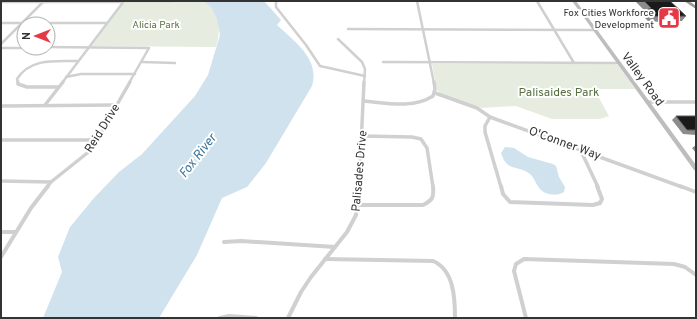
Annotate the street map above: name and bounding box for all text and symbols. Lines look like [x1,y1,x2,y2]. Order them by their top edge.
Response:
public building icon: Fox Cities Workforce Development [656,5,682,31]
place label: Fox Cities Workforce Development [564,7,654,32]
north arrow [16,16,56,56]
park label: Alicia Park [132,19,180,32]
text: N [20,32,34,40]
street label: Valley Road [617,50,667,110]
park label: Palisaides Park [519,85,600,101]
street label: Reid Drive [81,101,124,156]
street label: O'Conner Way [526,123,603,164]
water label: Fox River [176,130,221,181]
street label: Palisades Drive [348,130,372,213]

